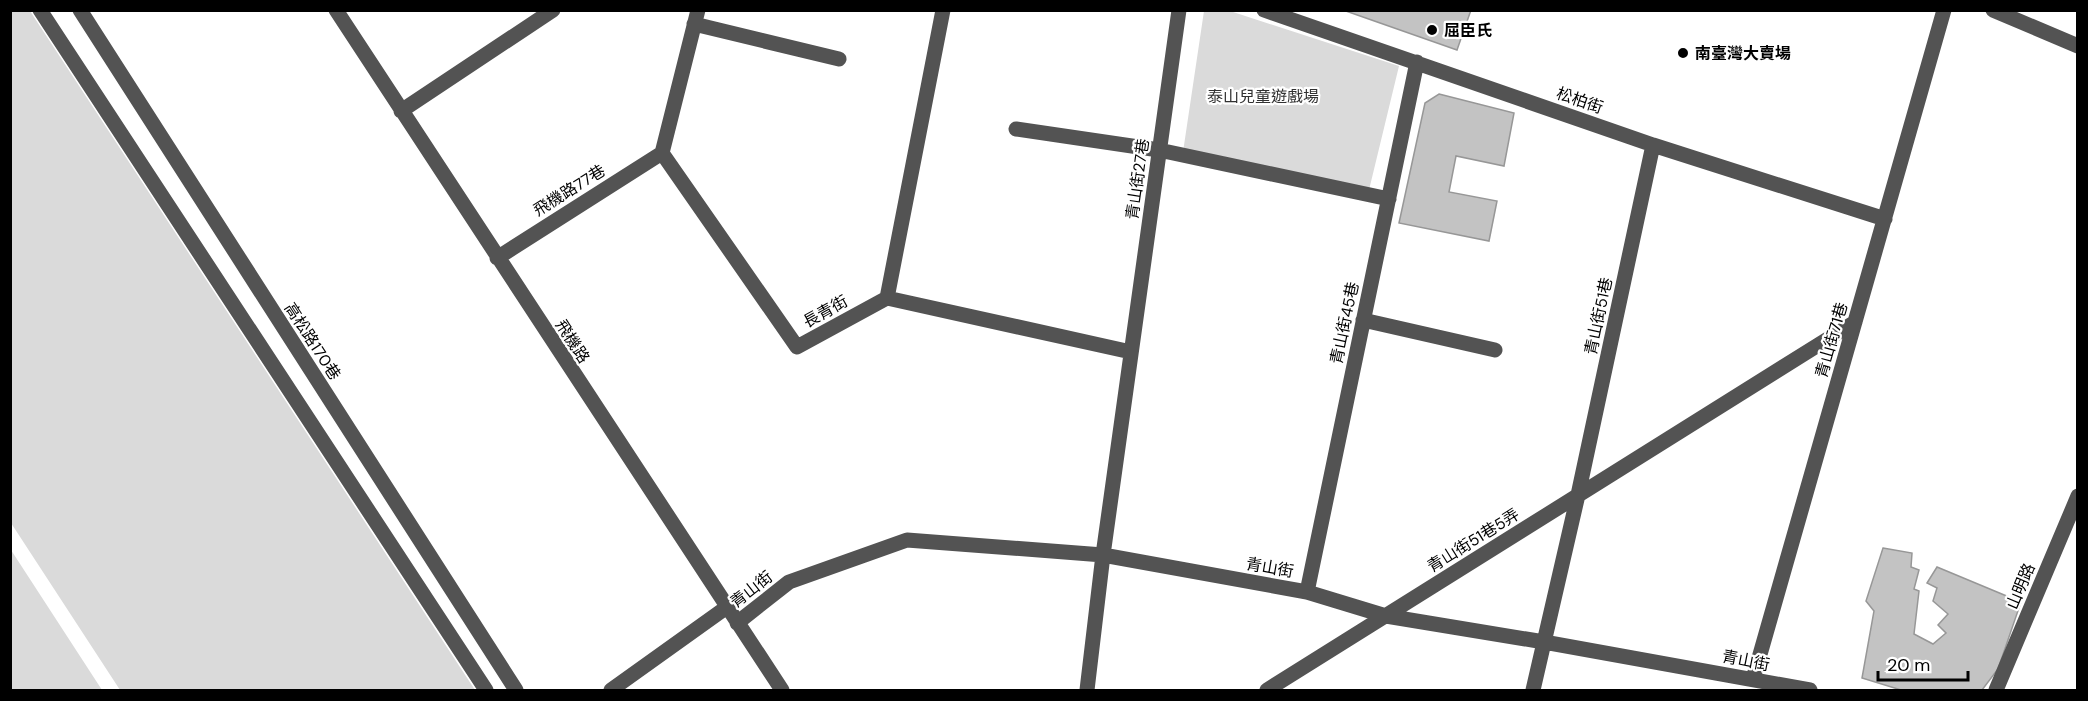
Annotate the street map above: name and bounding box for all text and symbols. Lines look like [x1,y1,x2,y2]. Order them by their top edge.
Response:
place label: 屈臣氏 [1444,20,1492,41]
marker: 屈臣氏 [1425,23,1439,37]
place label: 南臺灣大賣場 [1695,43,1791,64]
marker: 南臺灣大賣場 [1676,46,1690,60]
street label: 松柏街 [1554,83,1606,118]
park label: 泰山兒童遊戲場 [1207,86,1319,107]
street label: 青山街27巷 [1121,137,1154,221]
street label: 飛機路77巷 [529,160,609,221]
street label: 青山街51巷 [1580,275,1617,357]
street label: 青山街45巷 [1326,280,1363,366]
street label: 長青街 [799,291,851,332]
street label: 高松路170巷 [280,299,345,384]
street label: 青山街71巷 [1811,300,1852,380]
street label: 飛機路 [551,315,594,367]
street label: 青山街51巷5弄 [1423,504,1523,577]
street label: 青山街 [1244,553,1295,582]
street label: 山明路 [2001,560,2040,612]
street label: 青山街 [726,566,777,612]
scale bar [1878,644,1968,682]
street label: 青山街 [1720,646,1771,675]
text: 20 m [1887,653,1930,677]

